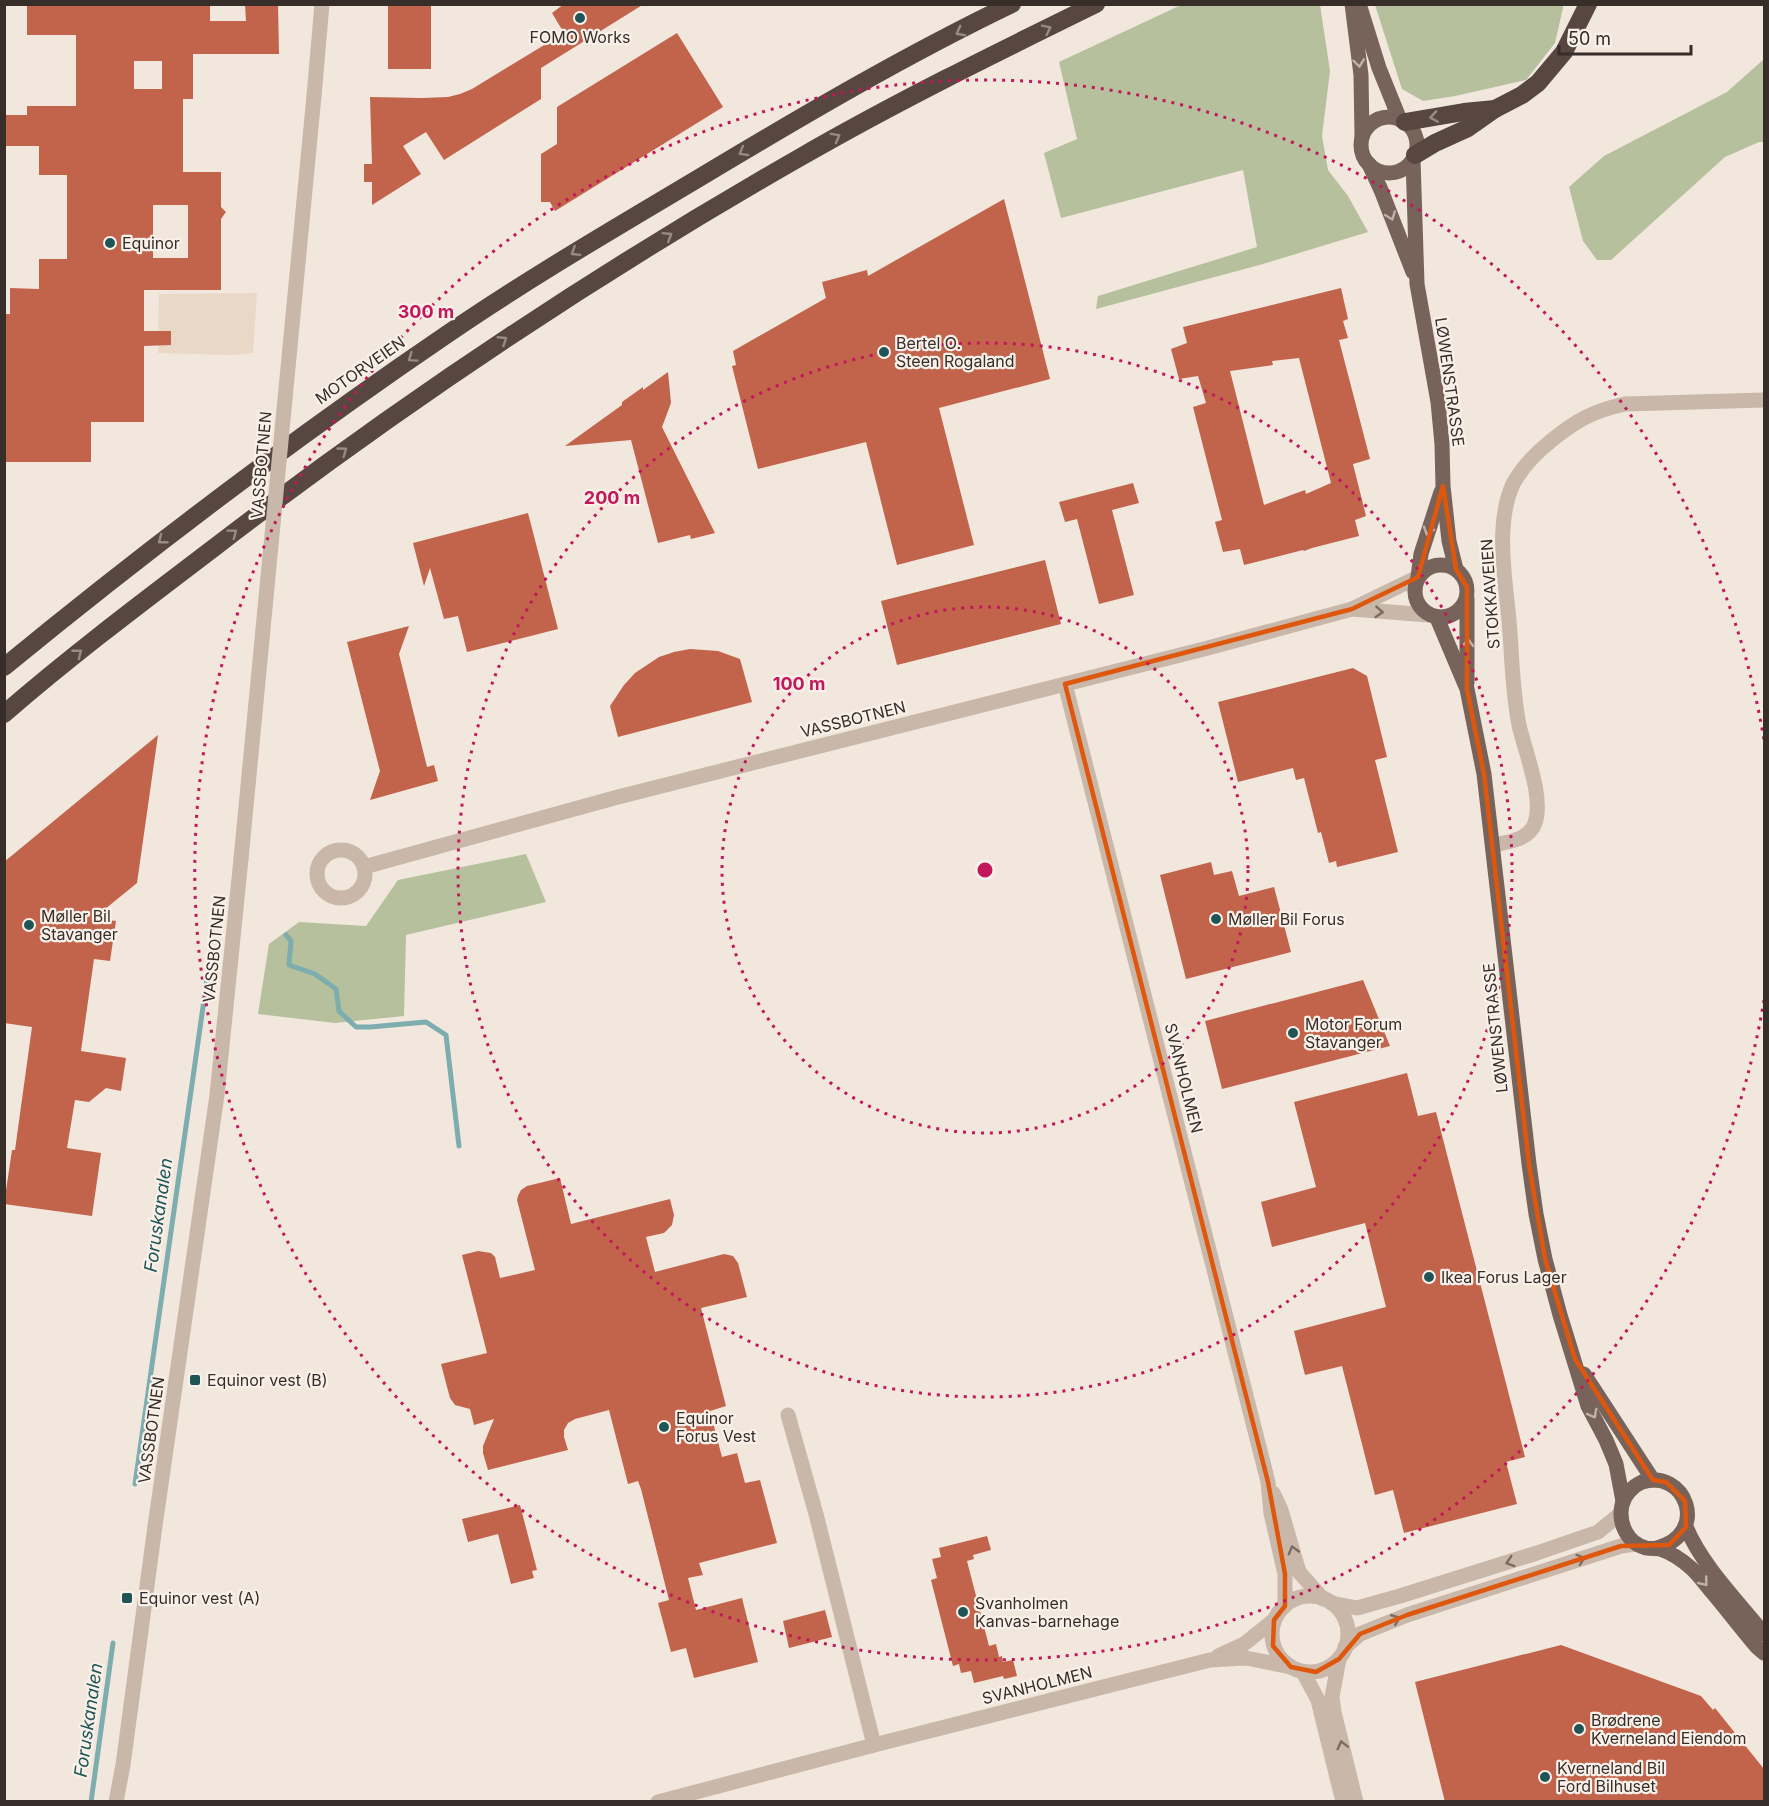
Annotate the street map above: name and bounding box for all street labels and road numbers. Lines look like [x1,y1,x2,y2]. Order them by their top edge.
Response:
street label: LØWENSTRASSE [1431,316,1469,448]
street label: MOTORVEIEN [311,332,409,408]
street label: VASSBOTNEN [246,410,276,520]
street label: STOKKAVEIEN [1476,538,1504,650]
street label: VASSBOTNEN [798,696,908,742]
street label: VASSBOTNEN [198,894,230,1004]
street label: LØWENSTRASSE [1478,962,1512,1094]
street label: SVANHOLMEN [1161,1021,1207,1135]
street label: VASSBOTNEN [134,1375,168,1485]
street label: SVANHOLMEN [980,1662,1094,1708]

